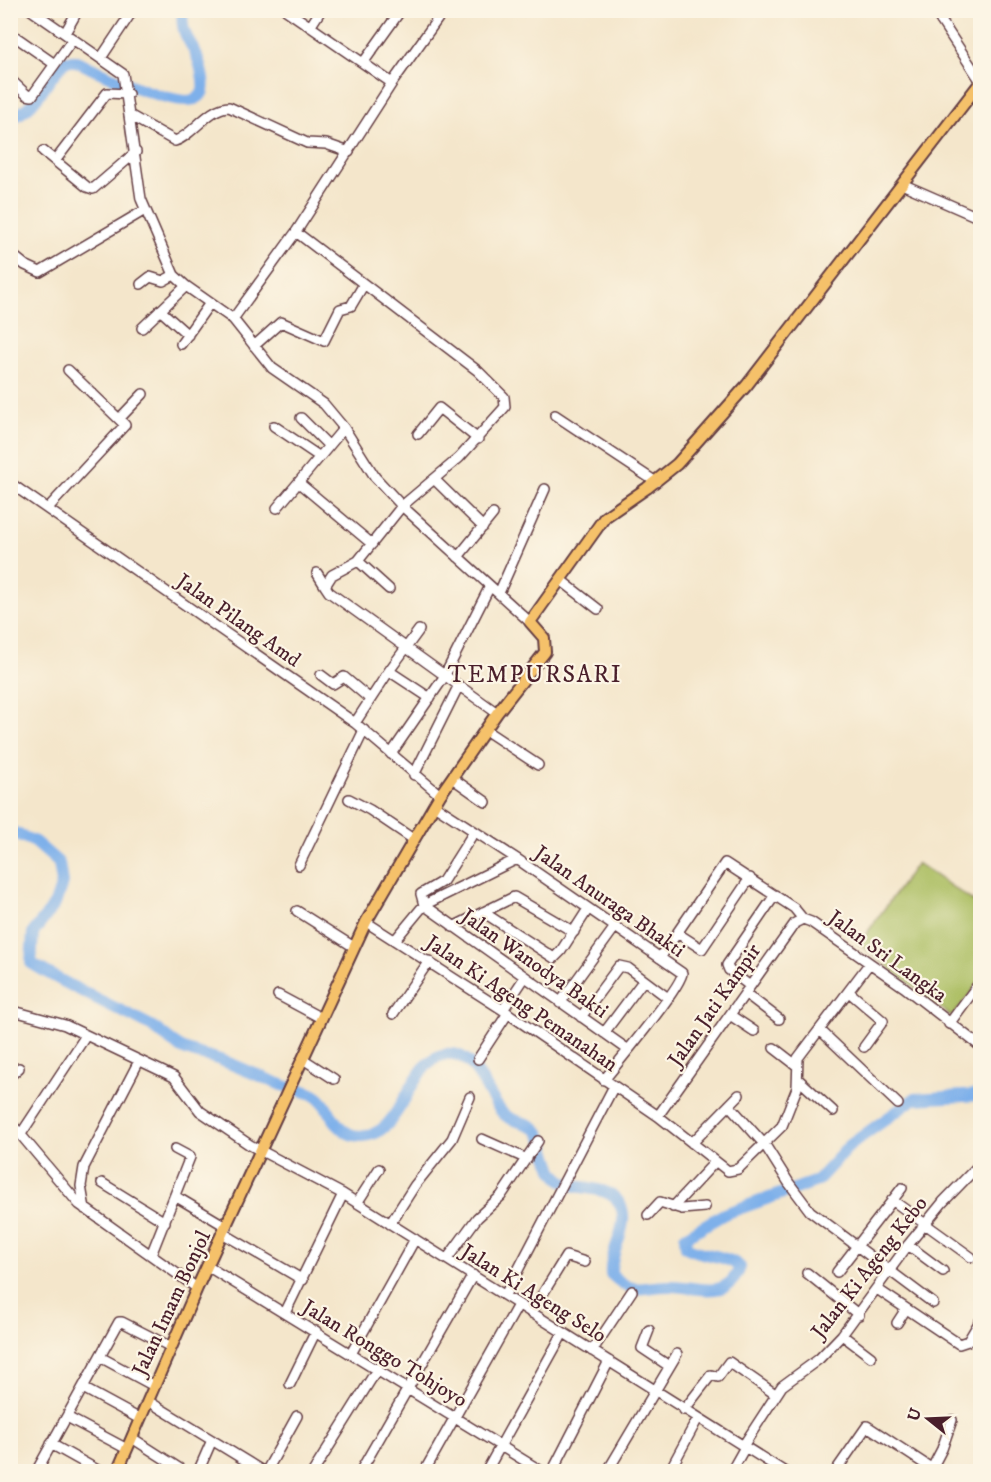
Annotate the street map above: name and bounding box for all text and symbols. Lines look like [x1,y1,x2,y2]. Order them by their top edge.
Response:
street label: Jalan Pilang Amd [170,567,306,674]
district label: TEMPURSARI [448,660,622,690]
street label: Jalan Anuraga Bhakti [527,839,690,963]
street label: Jalan Wanodya Bakti [454,902,613,1024]
street label: Jalan Sri Langka [821,904,952,1009]
street label: Jalan Ki Ageng Pemanahan [419,929,623,1078]
street label: Jalan Jati Kampir [662,939,767,1074]
street label: Jalan Ki Ageng Kebo [805,1191,933,1346]
street label: Jalan Imam Bonjol [126,1226,217,1382]
street label: Jalan Ki Ageng Selo [454,1238,611,1349]
street label: Jalan Ronggo Tohjoyo [296,1293,472,1413]
north arrow [898,1389,958,1449]
text: U [903,1405,926,1424]

